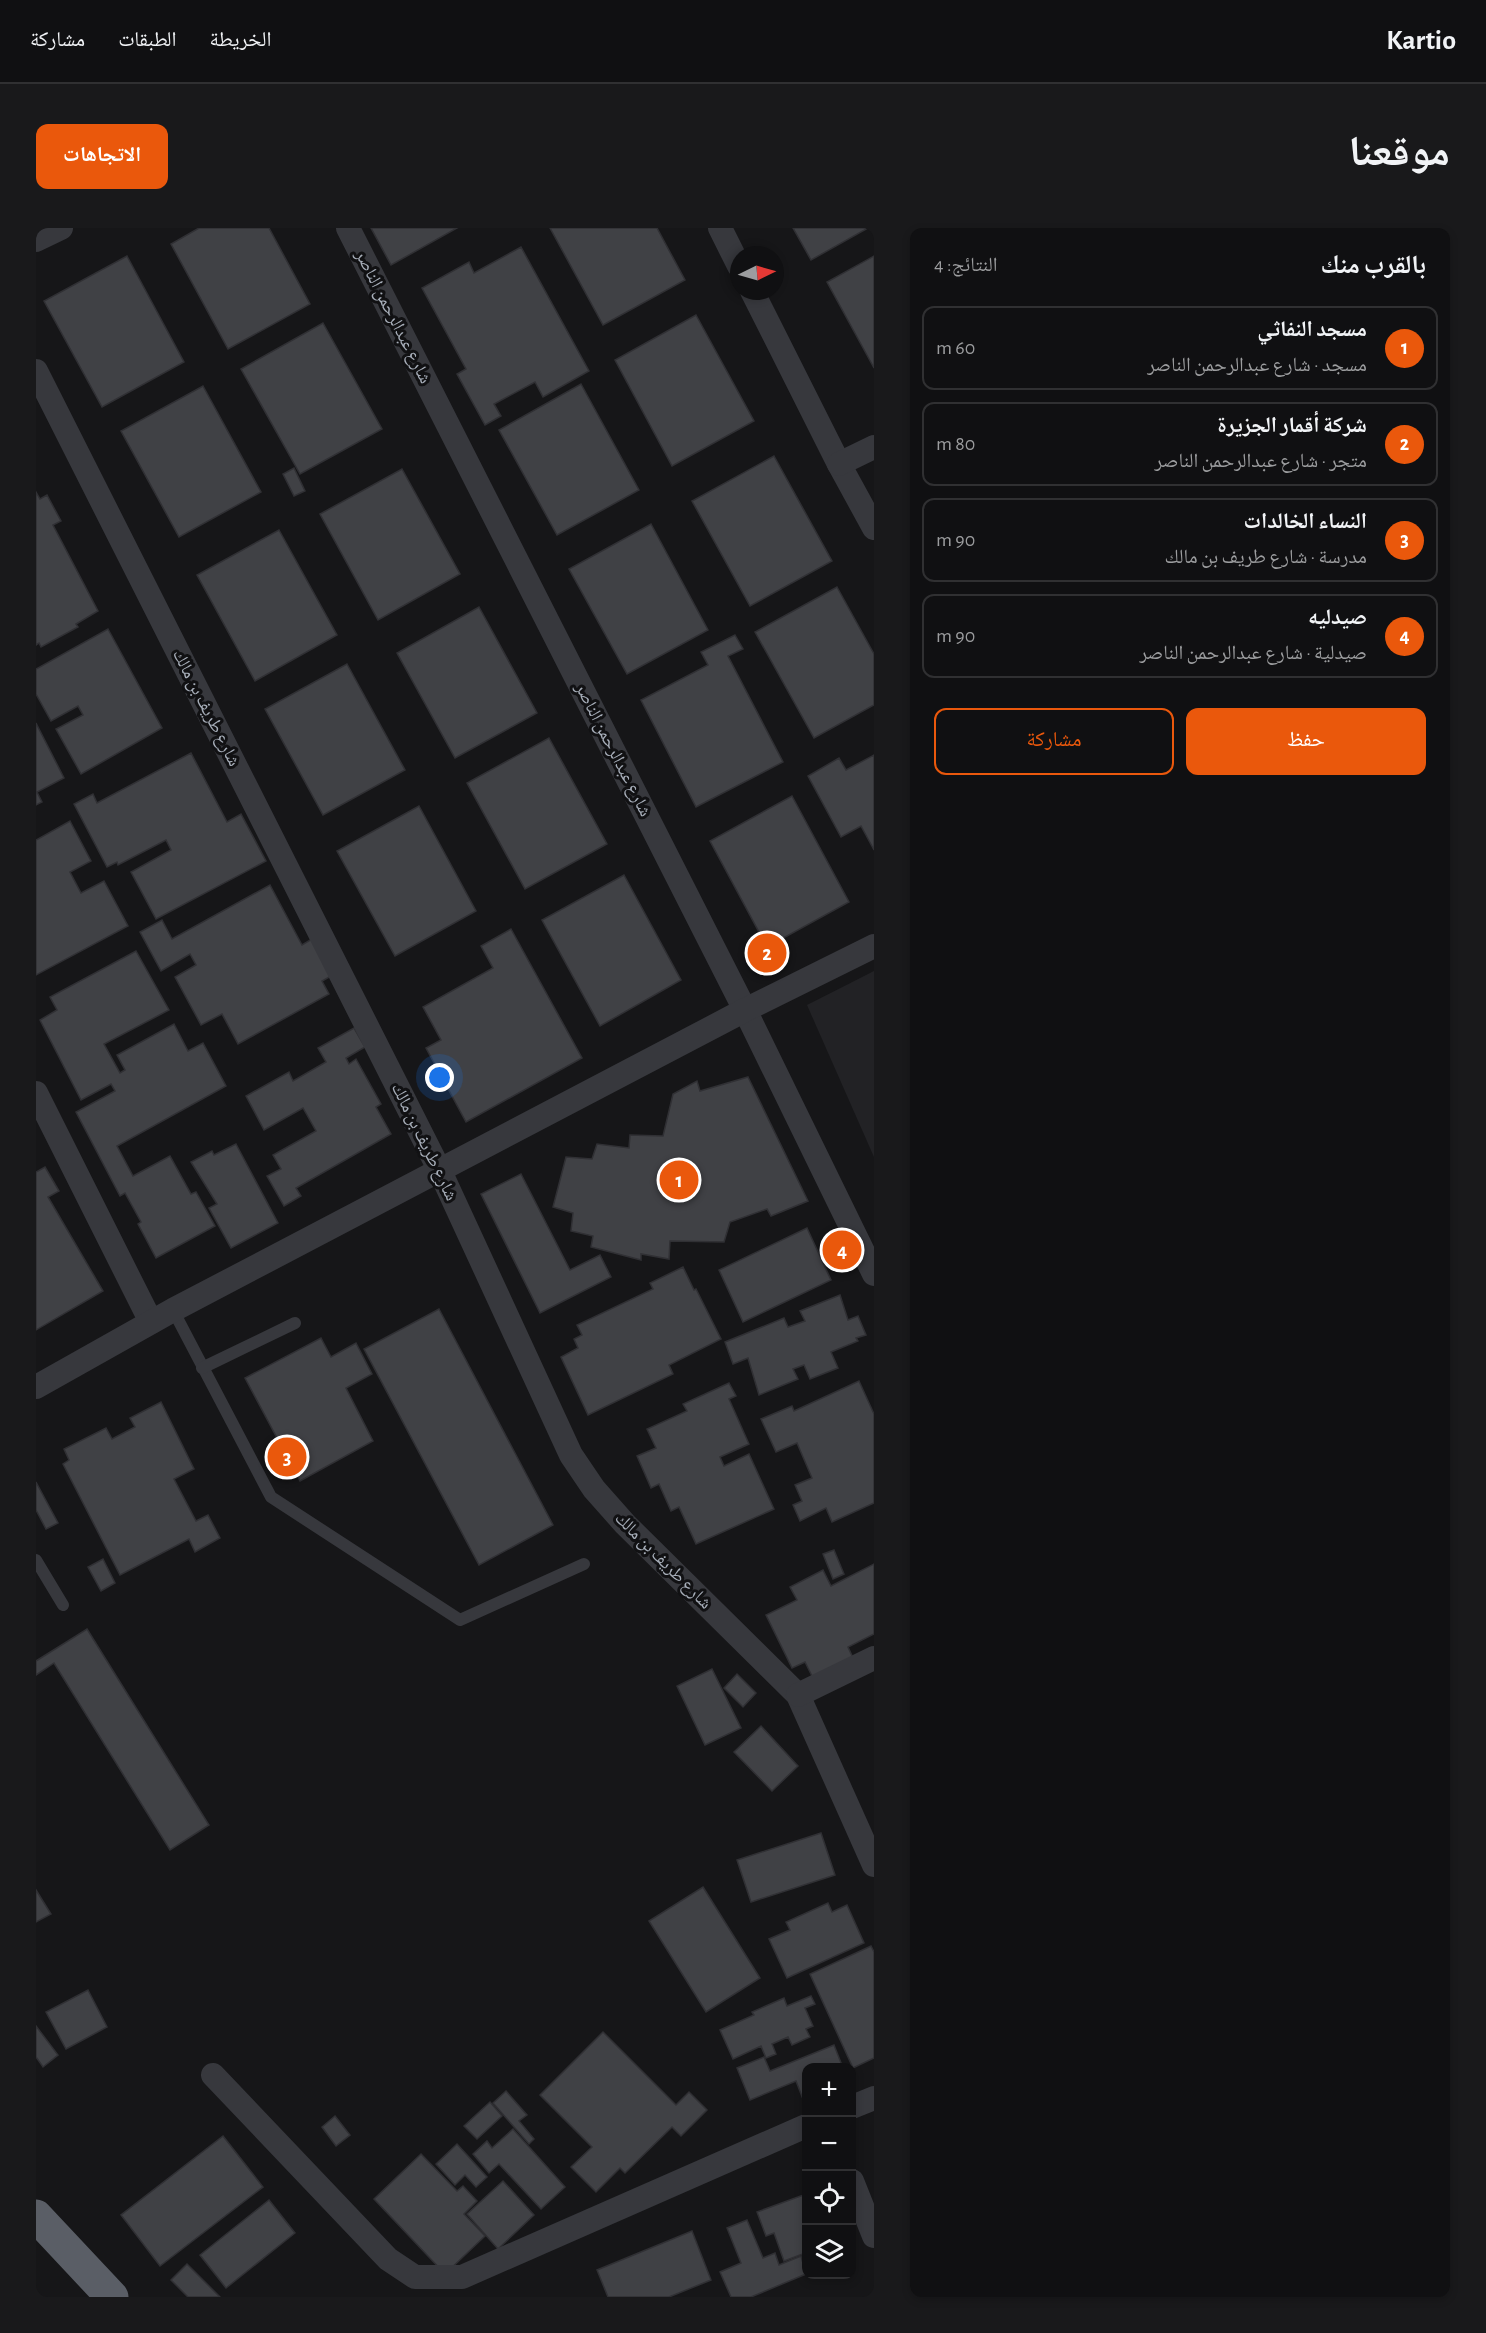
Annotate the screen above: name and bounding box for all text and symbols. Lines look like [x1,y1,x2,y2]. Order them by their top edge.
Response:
text: Kartio [1386,27,1456,55]
text: مشاركة [30,29,85,50]
text: الطبقات [118,29,177,50]
text: الخريطة [210,29,271,50]
button: الاتجاهات [36,124,168,189]
text: موقعنا [1349,131,1450,173]
street label: شارع عبدالرحمن الناصر [350,246,434,387]
north arrow [730,246,784,300]
text: بالقرب منك [1321,252,1426,278]
text: النتائج: 4 [934,255,997,275]
text: مسجد النفاثي [1257,318,1367,340]
text: 60 m [936,338,975,358]
text: 1 [1401,338,1408,358]
text: مسجد · شارع عبدالرحمن الناصر [1147,355,1367,375]
text: شركة أقمار الجزيرة [1217,414,1367,436]
text: 80 m [936,434,975,454]
text: 2 [1400,434,1409,454]
text: متجر · شارع عبدالرحمن الناصر [1155,451,1367,471]
text: النساء الخالدات [1243,510,1367,532]
text: 90 m [936,530,975,550]
text: 3 [1400,530,1409,550]
text: مدرسة · شارع طريف بن مالك [1165,547,1367,567]
text: صيدليه [1308,606,1367,628]
text: 90 m [936,626,975,646]
text: 4 [1399,626,1410,646]
text: صيدلية · شارع عبدالرحمن الناصر [1139,643,1367,663]
street label: شارع طريف بن مالك [168,647,243,770]
street label: شارع عبدالرحمن الناصر [570,679,654,820]
button: مشاركة [934,708,1174,775]
button: حفظ [1186,708,1426,775]
pin: 2 [748,930,786,976]
your location [425,1063,454,1092]
street label: شارع طريف بن مالك [387,1080,460,1204]
pin: 1 [660,1158,698,1202]
pin: 4 [822,1228,862,1272]
pin: 3 [268,1434,306,1480]
street label: شارع طريف بن مالك [611,1509,715,1613]
map controls [802,2063,856,2279]
button: + [802,2063,856,2117]
button: − [802,2117,856,2171]
button: locate [802,2171,856,2225]
button: layers [802,2225,856,2279]

